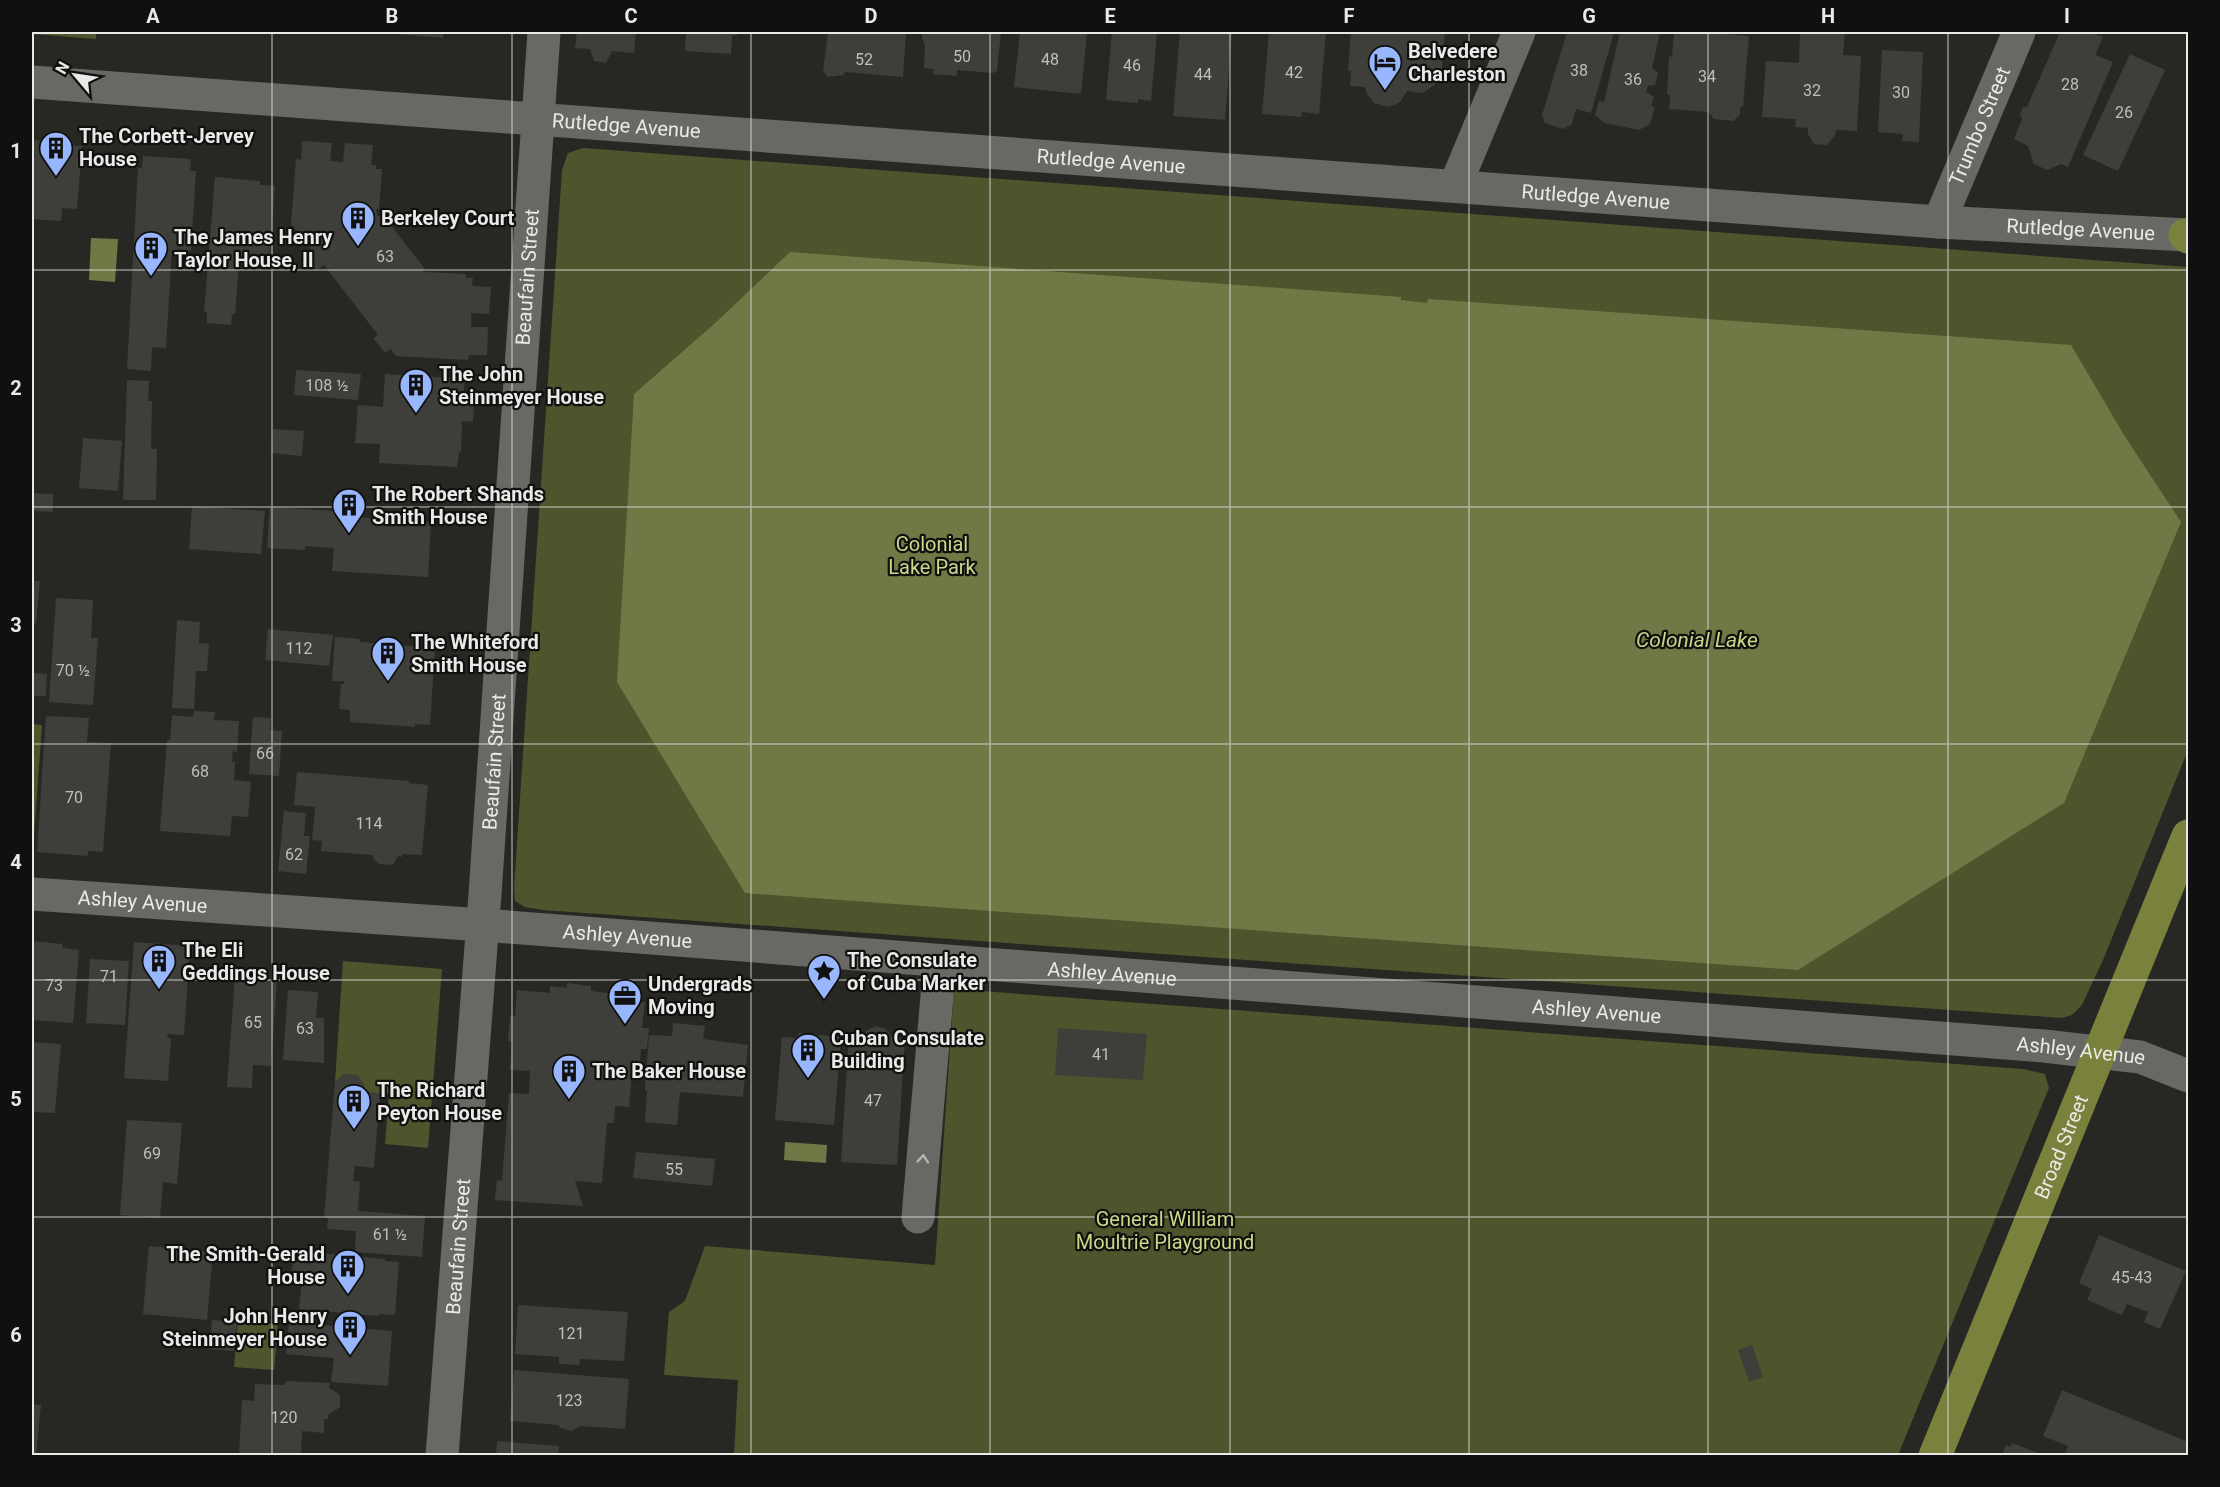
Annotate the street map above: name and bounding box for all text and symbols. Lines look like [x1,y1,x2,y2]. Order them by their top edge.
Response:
text: A [146,4,160,28]
text: B [386,4,398,28]
text: C [624,4,638,28]
text: D [865,4,878,28]
text: E [1104,4,1116,28]
text: F [1344,4,1355,28]
text: G [1582,4,1596,28]
text: H [1821,4,1835,28]
text: I [2064,4,2070,28]
place label: Belvedere Charleston [1408,39,1506,86]
hotel icon: Belvedere Charleston [1367,44,1403,91]
north arrow [45,45,105,105]
house number: 50 [953,47,971,66]
house number: 52 [855,50,873,69]
house number: 48 [1041,50,1059,69]
house number: 46 [1123,56,1141,75]
text: N [51,58,73,78]
house number: 38 [1570,61,1588,80]
house number: 42 [1285,63,1303,82]
street label: Trumbo Street [1944,63,2015,189]
house number: 44 [1194,65,1212,84]
house number: 34 [1698,67,1716,86]
house number: 36 [1624,70,1642,89]
house number: 28 [2061,75,2079,94]
house number: 32 [1803,81,1821,100]
house number: 30 [1892,83,1910,102]
house number: 26 [2115,103,2133,122]
street label: Rutledge Avenue [551,108,702,143]
place label: The Corbett-Jervey House [79,124,255,171]
building icon: The Corbett-Jervey House [38,130,74,177]
text: 1 [10,139,22,163]
street label: Rutledge Avenue [1036,144,1186,179]
street label: Rutledge Avenue [1521,179,1671,214]
building icon: Berkeley Court [340,200,376,247]
place label: Berkeley Court [381,206,515,230]
street label: Beaufain Street [511,208,544,346]
street label: Rutledge Avenue [2006,214,2156,245]
place label: The James Henry Taylor House, II [174,225,333,272]
building icon: The James Henry Taylor House, II [133,230,169,277]
house number: 63 [376,247,394,266]
place label: The John Steinmeyer House [439,362,604,409]
building icon: The John Steinmeyer House [398,367,434,414]
text: 2 [10,376,22,400]
house number: 108 ½ [305,376,349,395]
place label: The Robert Shands Smith House [372,482,544,529]
building icon: The Robert Shands Smith House [331,487,367,534]
park label: Colonial Lake Park [888,532,977,579]
text: 3 [10,613,22,637]
water label: Colonial Lake [1636,628,1758,652]
place label: The Whiteford Smith House [411,630,539,677]
building icon: The Whiteford Smith House [370,635,406,682]
house number: 112 [286,639,312,658]
house number: 70 ½ [56,661,90,680]
street label: Beaufain Street [477,693,511,831]
house number: 66 [256,744,274,763]
house number: 68 [191,762,209,781]
house number: 70 [65,788,83,807]
house number: 114 [356,814,382,833]
house number: 62 [285,845,303,864]
text: 4 [10,850,22,874]
street label: Ashley Avenue [77,885,208,918]
street label: Ashley Avenue [562,919,693,953]
place label: The Eli Geddings House [182,938,330,985]
building icon: The Eli Geddings House [141,943,177,990]
place label: The Consulate of Cuba Marker [847,948,986,995]
place icon: The Consulate of Cuba Marker [806,953,842,1000]
street label: Ashley Avenue [1047,957,1178,991]
house number: 71 [100,967,118,986]
place label: Undergrads Moving [648,972,752,1019]
house number: 73 [45,976,63,995]
office icon: Undergrads Moving [607,978,643,1025]
street label: Ashley Avenue [1531,994,1662,1028]
house number: 65 [244,1013,262,1032]
house number: 63 [296,1019,314,1038]
place label: Cuban Consulate Building [831,1026,984,1073]
building icon: Cuban Consulate Building [790,1032,826,1079]
street label: Ashley Avenue [2016,1032,2149,1070]
house number: 41 [1092,1045,1110,1064]
building icon: The Baker House [551,1053,587,1100]
place label: The Baker House [592,1059,746,1083]
place label: The Richard Peyton House [377,1078,502,1125]
building icon: The Richard Peyton House [336,1083,372,1130]
text: 5 [10,1087,22,1111]
house number: 47 [864,1091,882,1110]
street label: Broad Street [2029,1091,2093,1202]
house number: 69 [143,1144,161,1163]
one-way arrow [916,1154,929,1163]
house number: 55 [665,1160,683,1179]
street label: Beaufain Street [441,1178,475,1316]
park label: General William Moultrie Playground [1076,1207,1254,1254]
house number: 61 ½ [373,1225,407,1244]
place label: The Smith-Gerald House [166,1242,325,1289]
building icon: The Smith-Gerald House [330,1248,366,1295]
house number: 45-43 [2112,1268,2152,1287]
place label: John Henry Steinmeyer House [162,1304,328,1351]
building icon: John Henry Steinmeyer House [332,1309,368,1356]
text: 6 [10,1323,22,1347]
house number: 121 [558,1324,584,1343]
house number: 123 [556,1391,582,1410]
house number: 120 [271,1408,297,1427]

